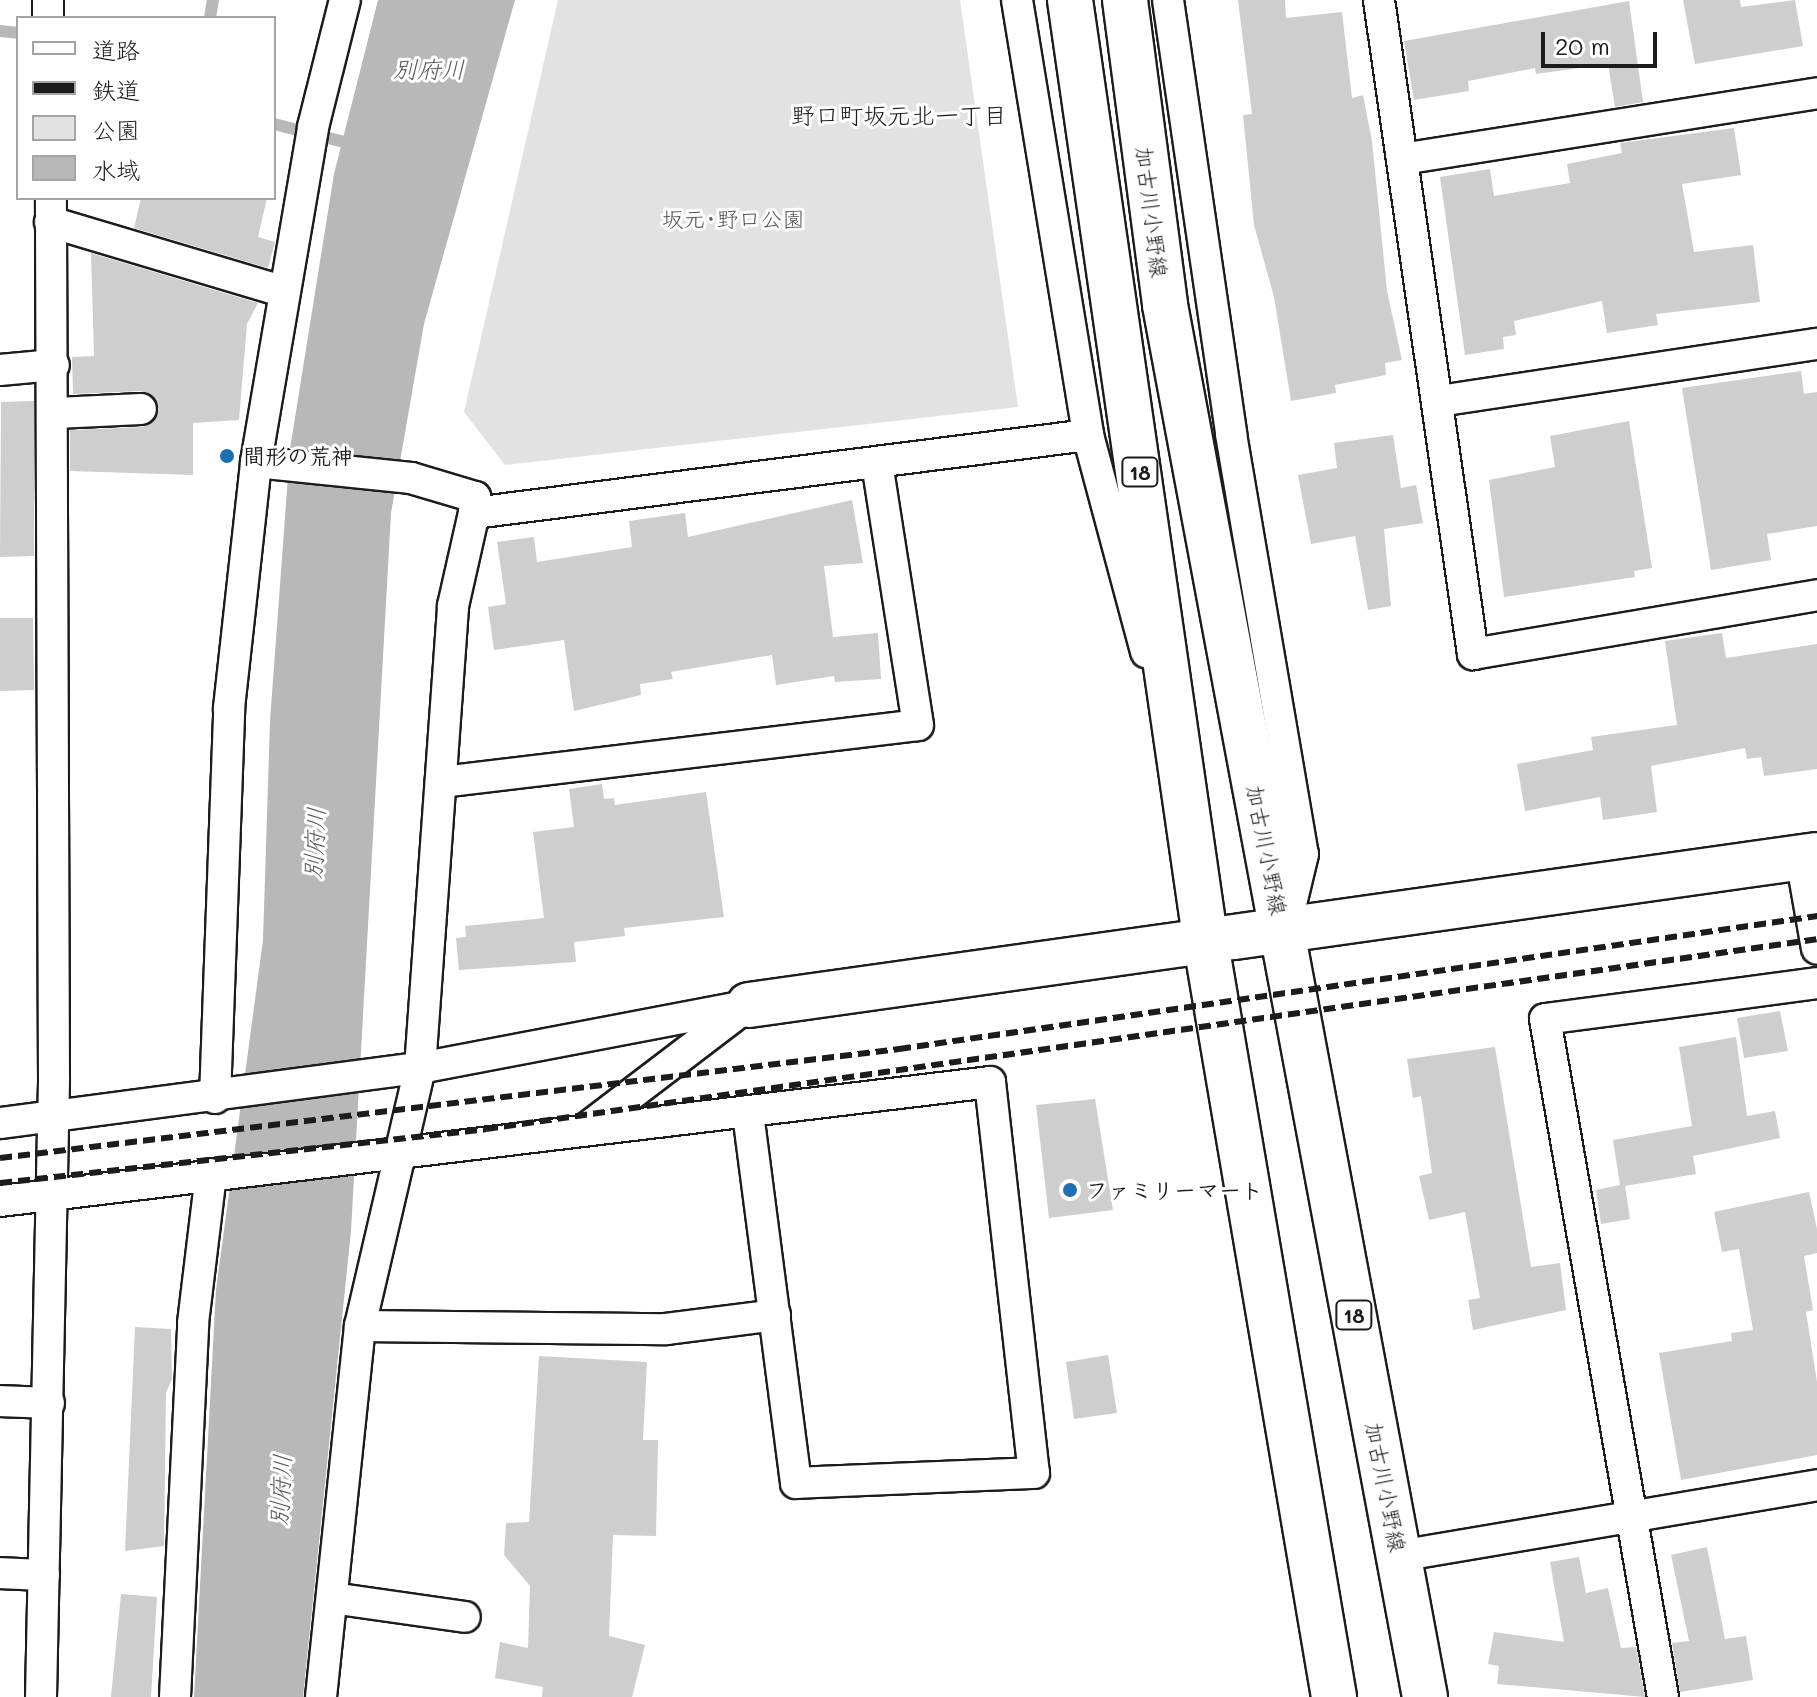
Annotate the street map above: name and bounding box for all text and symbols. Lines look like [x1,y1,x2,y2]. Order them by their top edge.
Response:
legend [16,16,276,200]
scale bar [1545,16,1661,66]
text: 20 m [1555,30,1610,61]
text: 道路 [92,34,140,65]
water label: 別府川 [393,55,465,83]
text: 鉄道 [92,74,140,105]
district label: 野口町坂元北一丁目 [791,101,1007,129]
text: 公園 [92,114,140,145]
street label: 加古川小野線 [1131,145,1173,279]
text: 水域 [92,154,140,185]
park label: 坂元･野口公園 [662,206,804,232]
place label: 間形の荒神 [243,443,353,469]
marker: 間形の荒神 [218,447,236,465]
road number: 18 [1120,456,1160,488]
street label: 加古川小野線 [1241,783,1293,917]
water label: 別府川 [298,806,330,880]
place label: ファミリーマート [1086,1177,1262,1203]
marker: ファミリーマート [1061,1181,1079,1199]
road number: 18 [1334,1299,1374,1331]
street label: 加古川小野線 [1360,1420,1412,1554]
water label: 別府川 [264,1453,296,1527]

